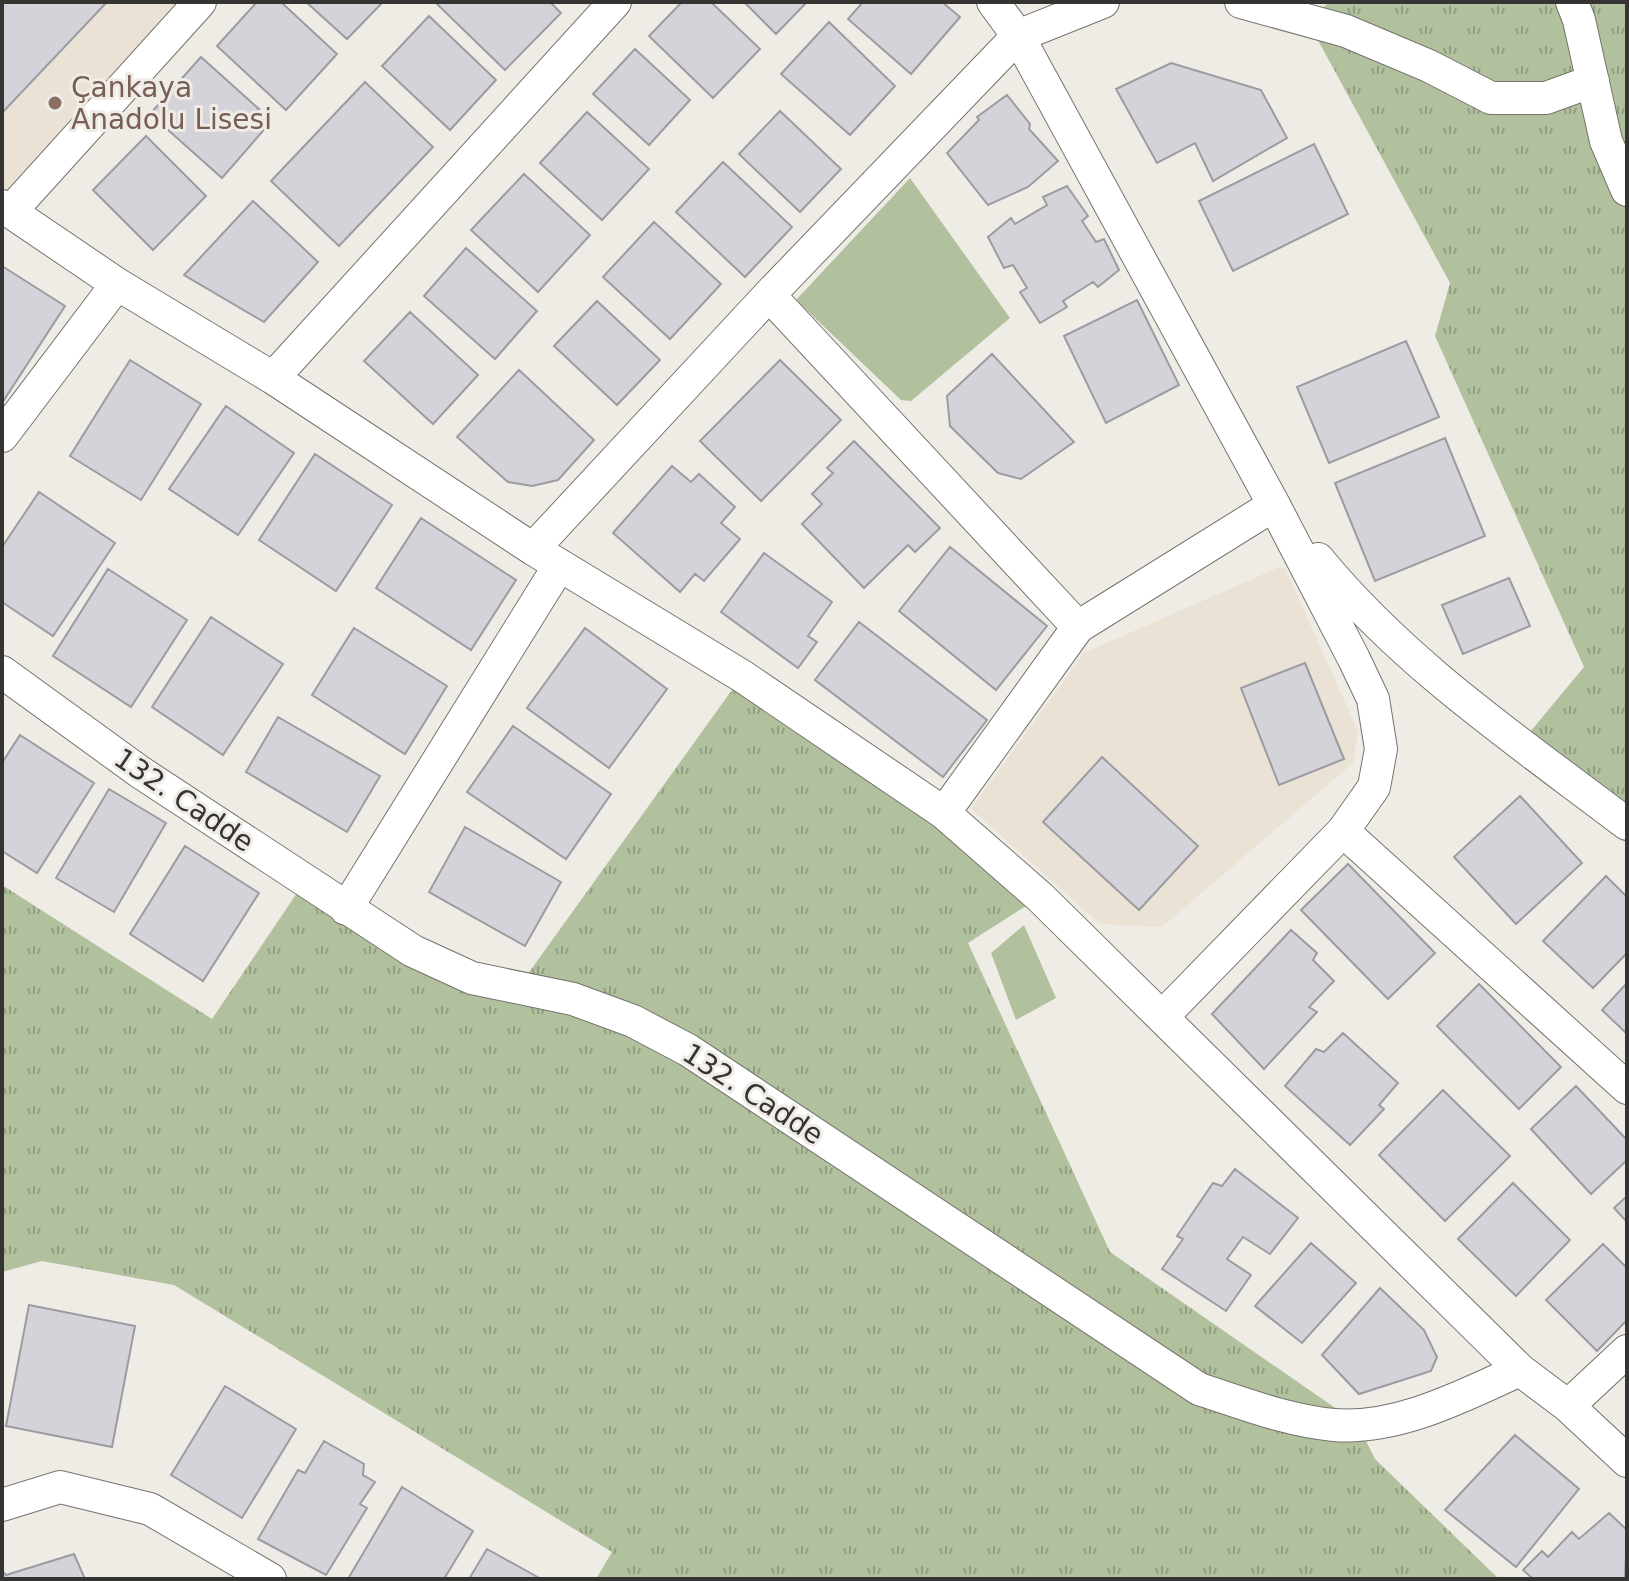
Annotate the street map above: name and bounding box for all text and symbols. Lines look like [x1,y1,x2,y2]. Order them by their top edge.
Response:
place label: Çankaya Anadolu Lisesi [71,71,272,136]
marker: Çankaya Anadolu Lisesi [46,94,64,112]
street label: 132. Cadde [108,741,260,859]
street label: 132. Cadde [677,1036,829,1152]

